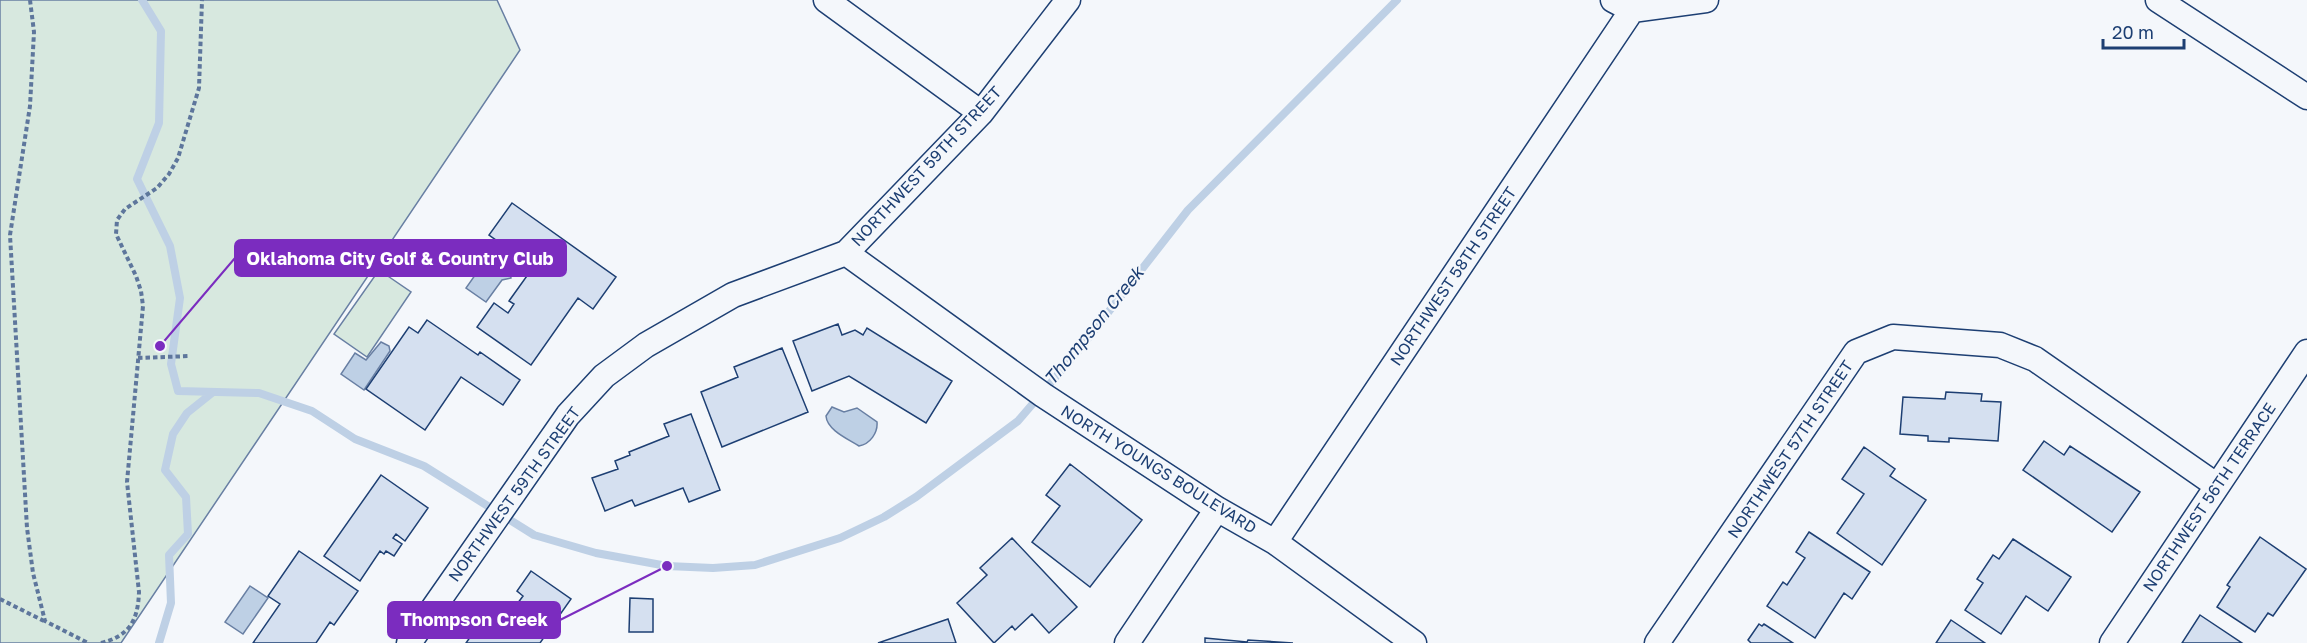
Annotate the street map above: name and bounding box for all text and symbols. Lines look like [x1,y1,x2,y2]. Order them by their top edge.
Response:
scale bar [2103,12,2184,50]
text: 20 m [2112,21,2154,43]
street label: NORTHWEST 59TH STREET [847,82,1005,250]
street label: NORTHWEST 58TH STREET [1386,183,1520,369]
callout: Oklahoma City Golf & Country Club [235,240,566,276]
text: Oklahoma City Golf & Country Club [246,247,554,269]
water label: Thompson Creek [1039,260,1149,389]
street label: NORTHWEST 57TH STREET [1723,356,1857,542]
street label: NORTHWEST 56TH TERRACE [2138,399,2280,595]
street label: NORTH YOUNGS BOULEVARD [1057,400,1261,538]
street label: NORTHWEST 59TH STREET [444,403,584,585]
callout: Thompson Creek [388,602,560,638]
text: Thompson Creek [400,608,548,630]

